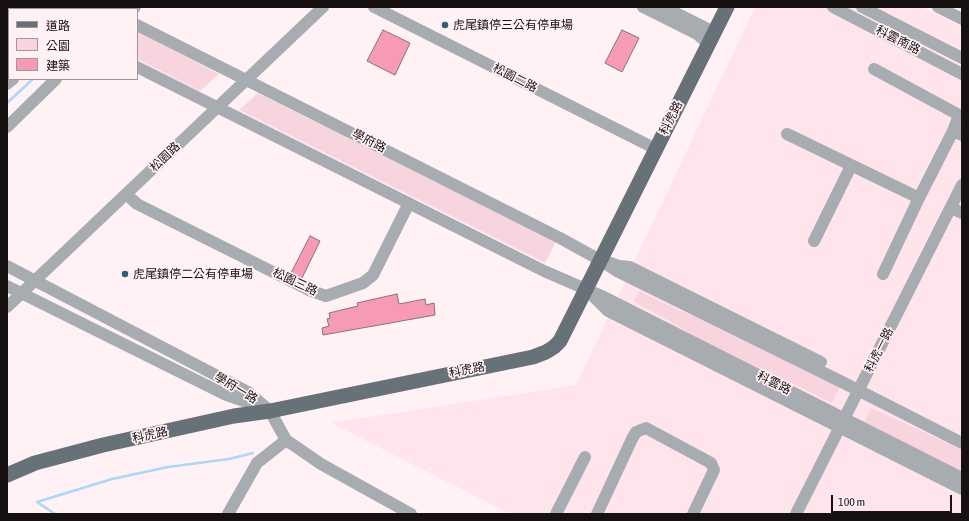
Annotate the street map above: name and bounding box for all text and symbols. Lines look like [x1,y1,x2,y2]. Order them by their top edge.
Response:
legend [8,8,138,80]
place label: 虎尾鎮停三公有停車場 [453,18,573,32]
text: 道路 [46,19,70,33]
marker: 虎尾鎮停三公有停車場 [440,20,450,30]
street label: 科雲南路 [873,23,923,57]
text: 公園 [46,39,70,53]
text: 建築 [46,59,70,73]
street label: 松園二路 [490,61,540,95]
street label: 科虎路 [656,99,686,137]
street label: 學府路 [350,126,388,156]
street label: 松園路 [147,139,183,175]
street label: 松園三路 [270,265,320,299]
place label: 虎尾鎮停二公有停車場 [133,267,253,281]
marker: 虎尾鎮停二公有停車場 [120,269,130,279]
street label: 科虎一路 [862,325,896,375]
street label: 科虎路 [448,359,486,381]
street label: 科雲路 [755,368,793,398]
street label: 學府一路 [212,369,260,407]
street label: 科虎路 [131,424,169,446]
scale bar [833,487,954,513]
text: 100 m [838,495,865,509]

